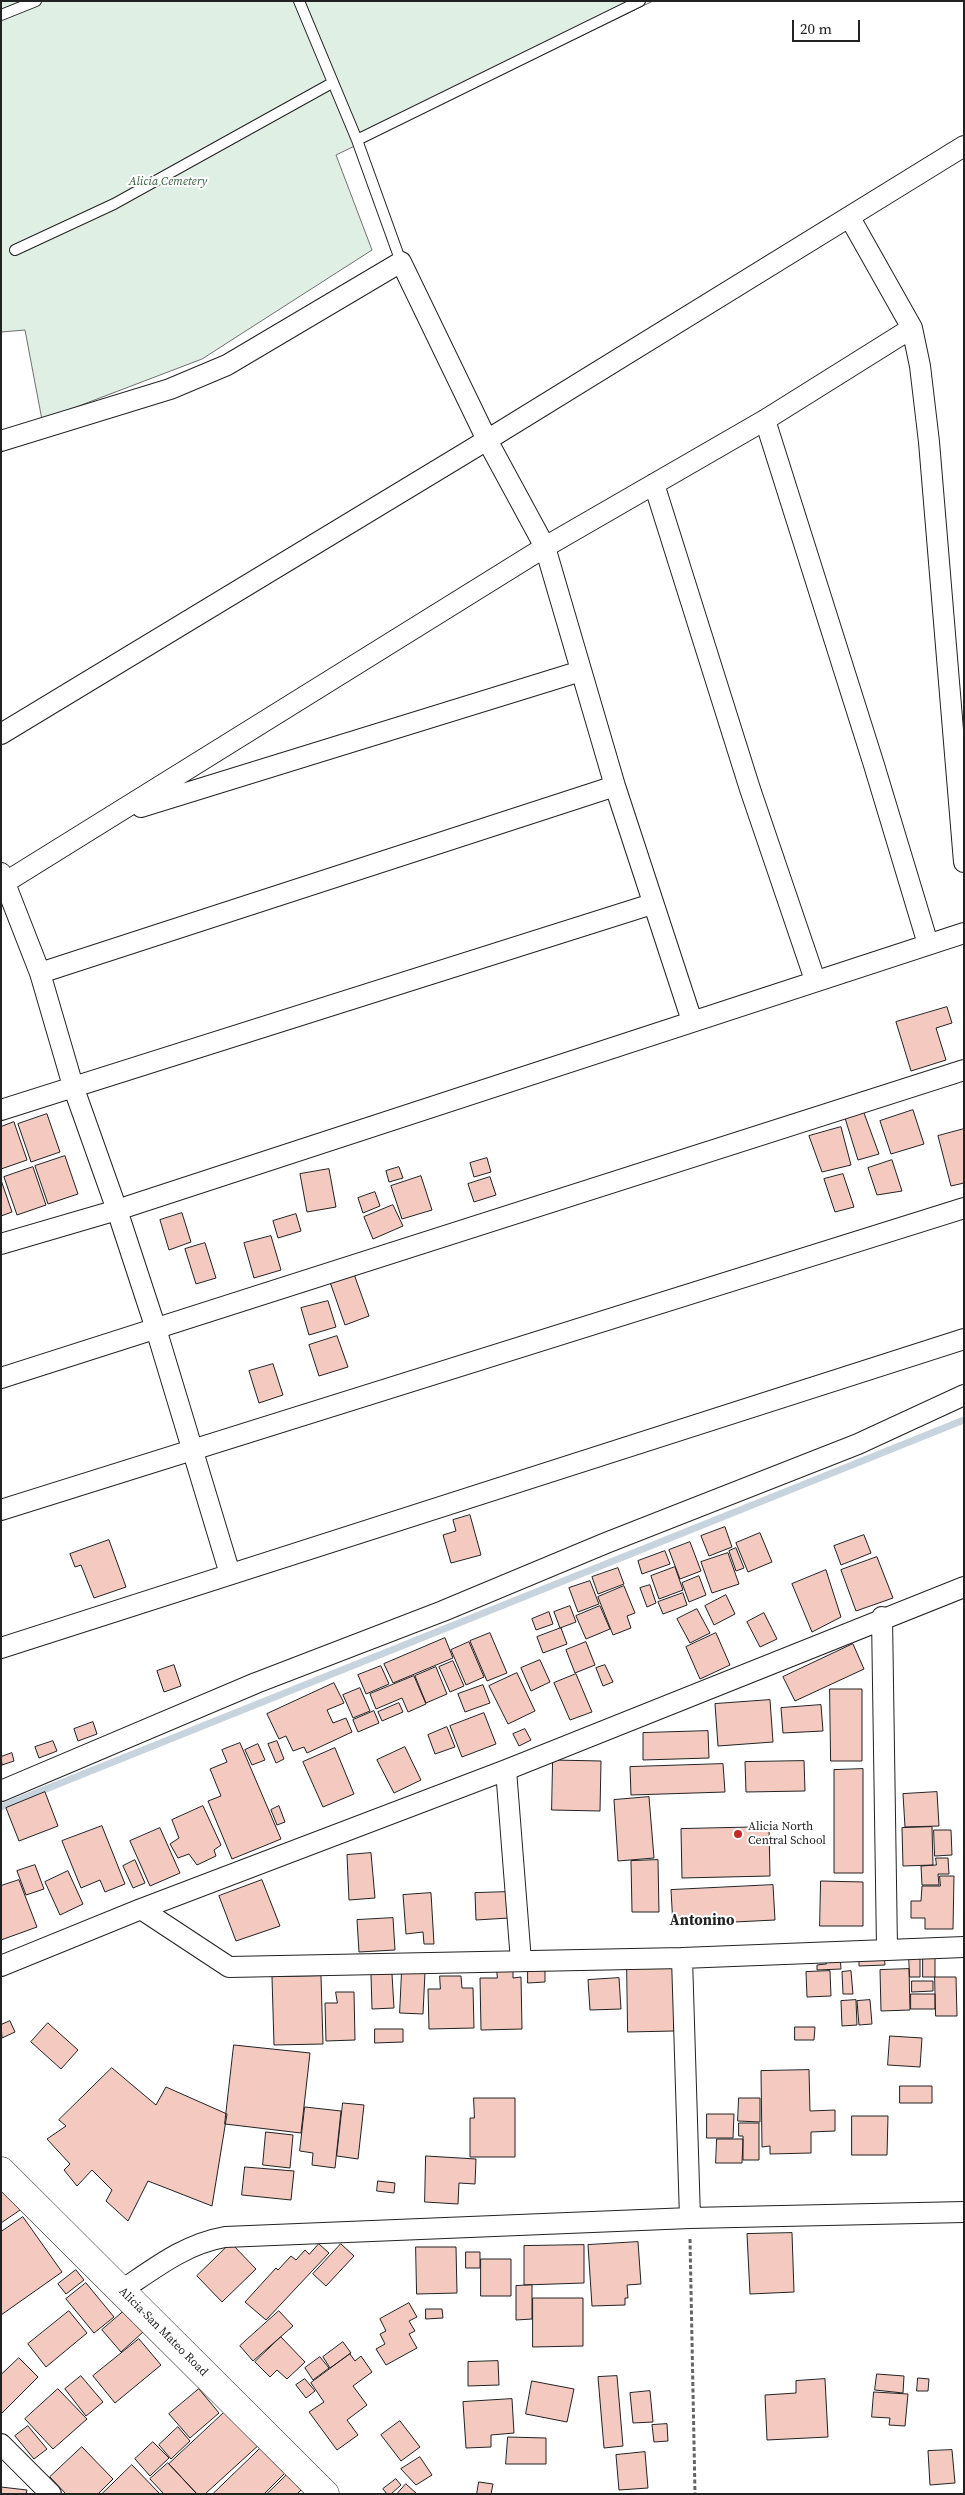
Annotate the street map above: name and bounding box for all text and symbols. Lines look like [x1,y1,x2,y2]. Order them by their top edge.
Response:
scale bar [795,10,862,42]
text: 20 m [800,18,832,39]
park label: Alicia Cemetery [129,175,207,189]
place label: Alicia North Central School [748,1820,826,1848]
marker: Alicia North Central School [732,1828,744,1840]
district label: Antonino [670,1912,734,1930]
street label: Alicia-San Mateo Road [116,2285,210,2379]

